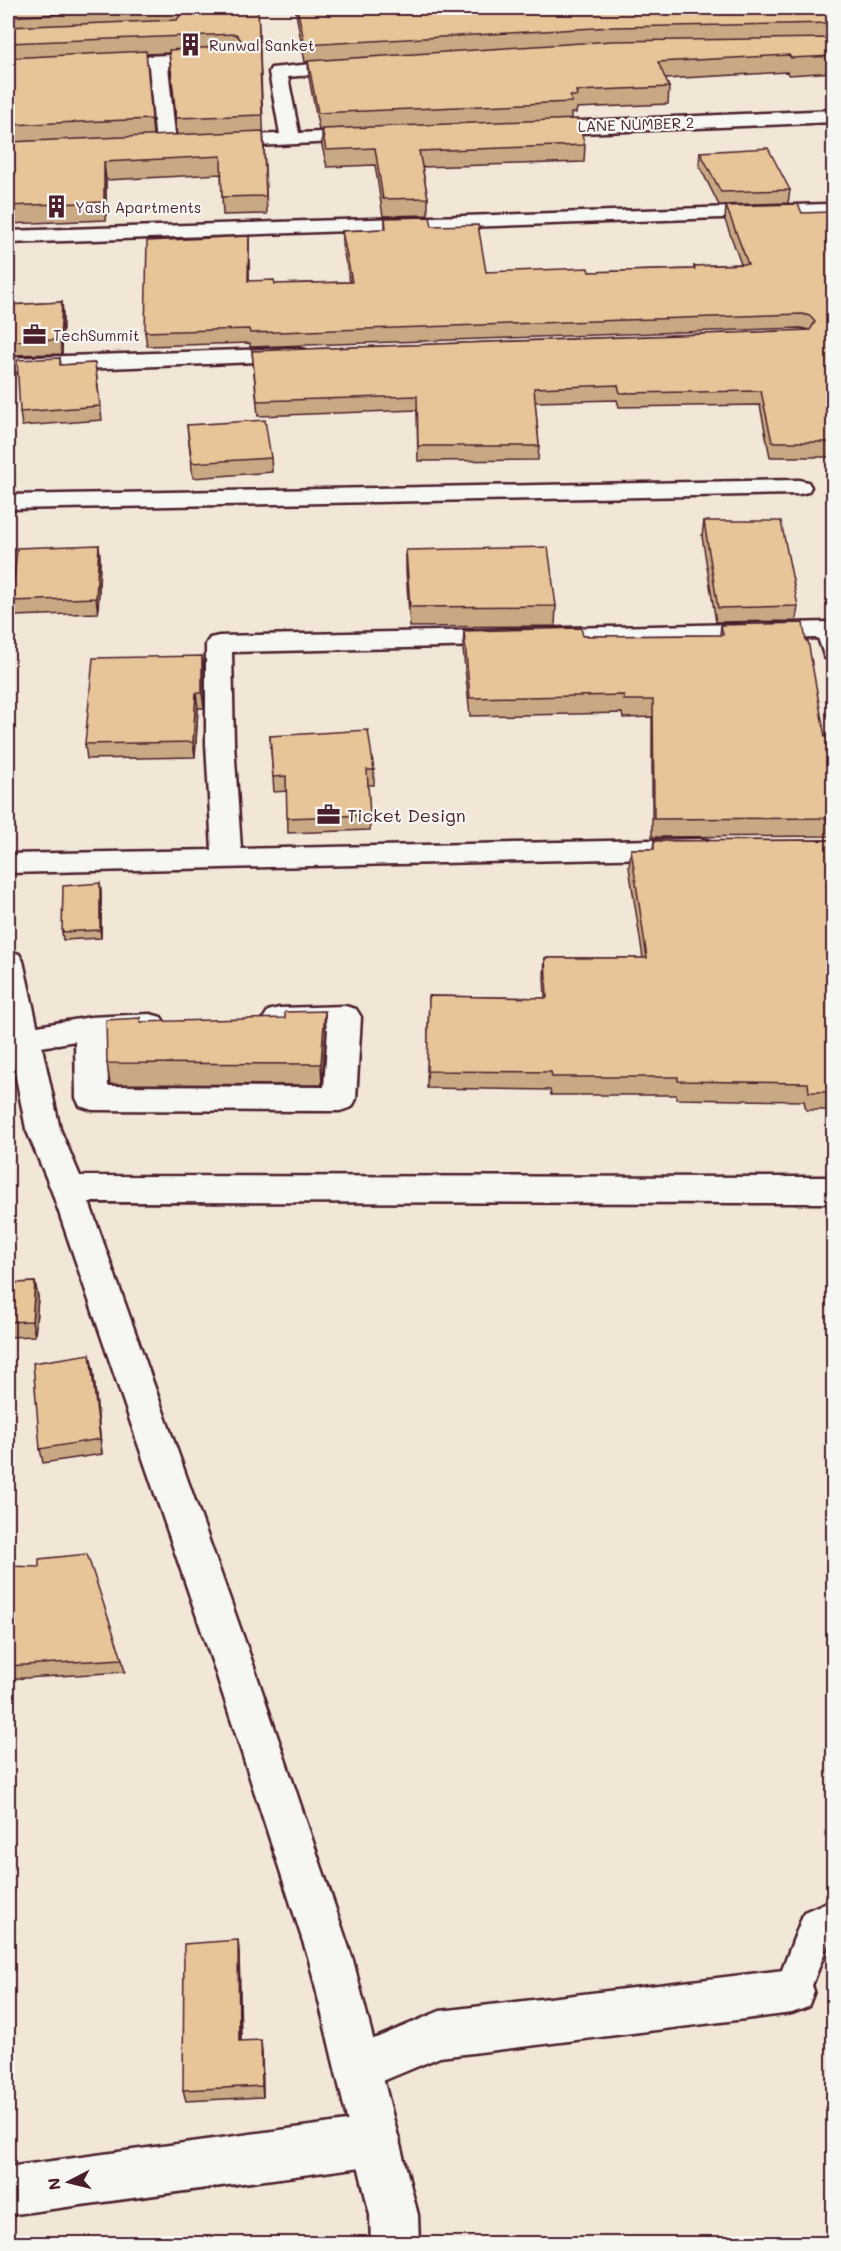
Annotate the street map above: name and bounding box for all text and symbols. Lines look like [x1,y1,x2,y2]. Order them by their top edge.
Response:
building icon: Runwal Sanket [178,32,204,58]
place label: Runwal Sanket [209,35,315,55]
street label: LANE NUMBER 2 [577,112,695,136]
building icon: Yash Apartments [44,194,70,220]
place label: Yash Apartments [75,197,201,217]
office icon: TechSummit [22,322,48,348]
place label: TechSummit [53,325,140,345]
office icon: Ticket Design [316,802,342,828]
place label: Ticket Design [347,803,466,827]
north arrow [39,2152,99,2212]
text: N [42,2177,65,2191]

